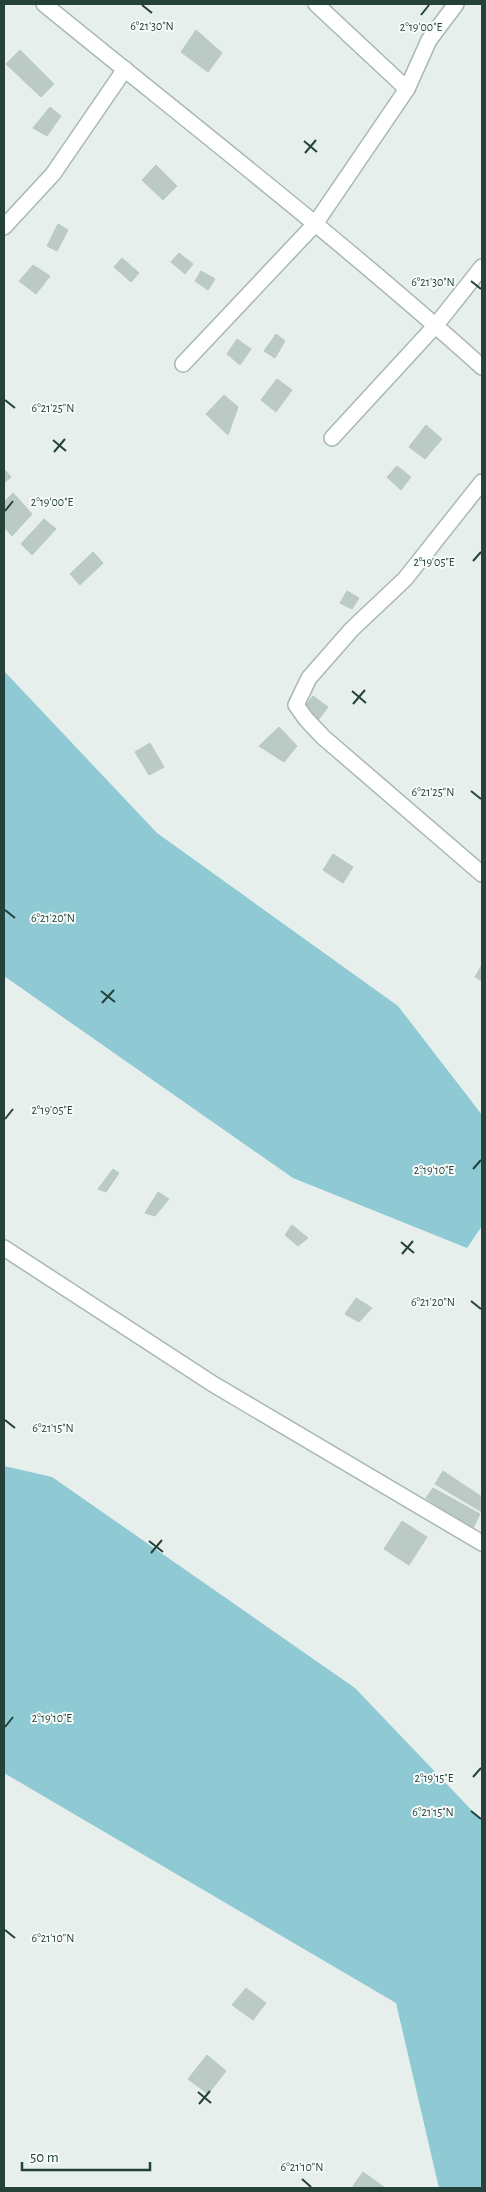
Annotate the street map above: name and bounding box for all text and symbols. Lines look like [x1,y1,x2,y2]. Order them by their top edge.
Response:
text: 6°21'30"N [130,20,174,32]
text: 2°19'00"E [400,21,442,33]
text: 6°21'30"N [411,276,455,288]
text: 6°21'25"N [32,402,74,414]
text: 2°19'00"E [31,496,73,508]
text: 2°19'05"E [413,556,455,568]
text: 6°21'25"N [412,786,454,798]
text: 6°21'20"N [31,912,75,924]
text: 2°19'05"E [31,1104,73,1116]
text: 2°19'10"E [414,1164,454,1176]
text: 6°21'20"N [411,1296,455,1308]
text: 6°21'15"N [32,1422,74,1434]
text: 2°19'10"E [32,1712,72,1724]
text: 2°19'15"E [414,1772,454,1784]
text: 6°21'15"N [412,1806,454,1818]
text: 6°21'10"N [32,1932,74,1944]
scale bar [22,2140,150,2172]
text: 50 m [30,2150,59,2165]
text: 6°21'10"N [281,2161,323,2173]

